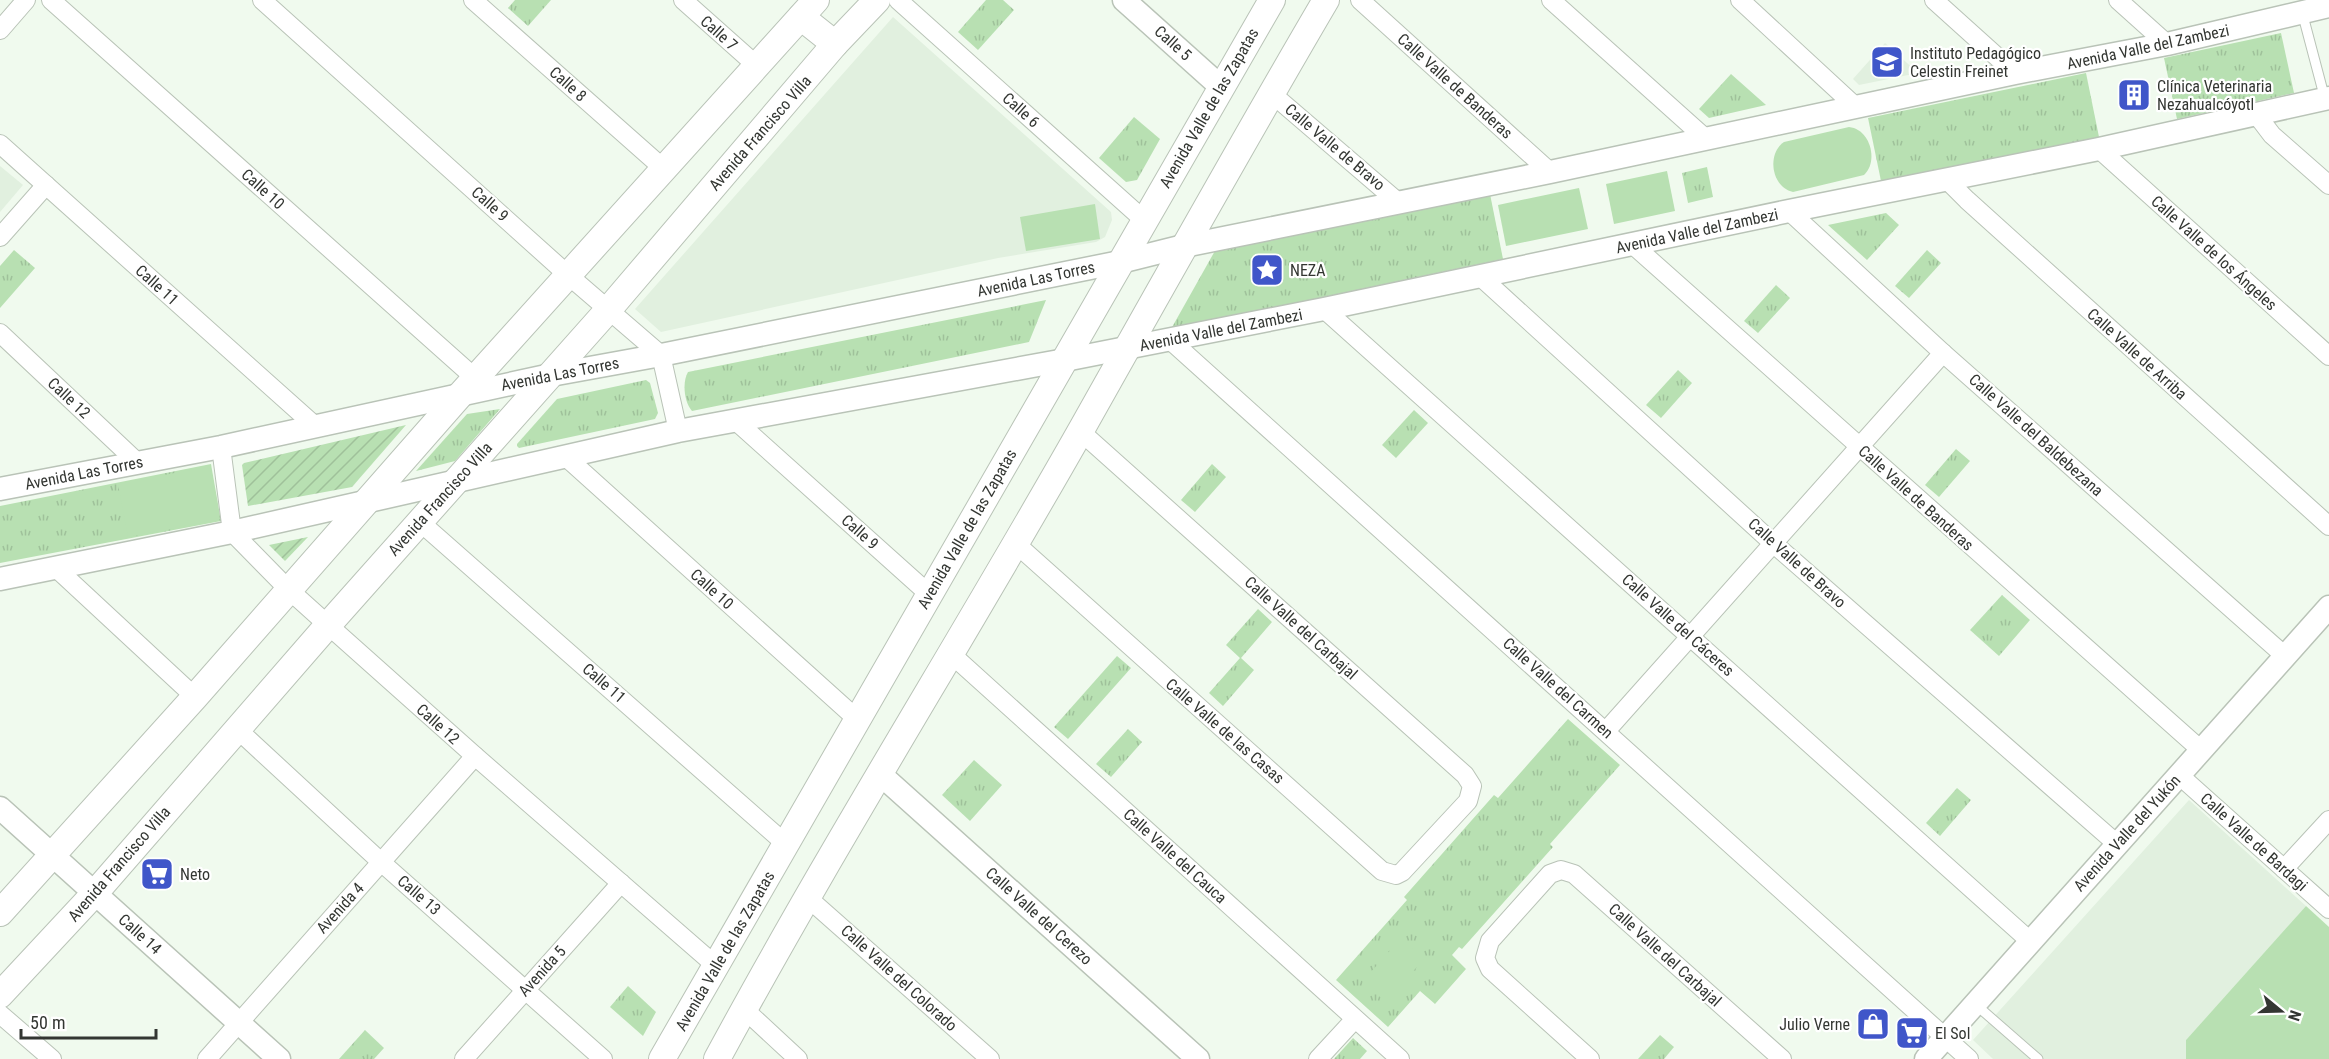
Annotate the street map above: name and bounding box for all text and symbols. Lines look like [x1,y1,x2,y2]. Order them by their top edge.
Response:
street label: Calle 7 [697,12,741,55]
street label: Avenida Valle del Zambezi [2065,21,2231,73]
street label: Calle 5 [1151,22,1195,65]
street label: Avenida Valle de las Zapatas [1155,25,1263,191]
street label: Calle Valle de Banderas [1394,29,1516,143]
school or university icon: Instituto Pedagógico Celestin Freinet [1869,44,1905,80]
place label: Instituto Pedagógico Celestin Freinet [1910,44,2041,81]
street label: Calle 8 [546,63,590,105]
street label: Avenida Francisco Villa [705,72,815,194]
building icon: Clínica Veterinaria Nezahualcóyotl [2116,77,2152,113]
place label: Clínica Veterinaria Nezahualcóyotl [2157,77,2272,114]
street label: Calle 6 [999,89,1043,132]
street label: Calle Valle de Bravo [1281,100,1389,194]
street label: Calle 10 [238,165,288,213]
street label: Calle 9 [468,183,512,225]
street label: Calle Valle de los Ángeles [2147,192,2281,314]
street label: Avenida Valle del Zambezi [1614,205,1780,257]
place icon: NEZA [1249,252,1285,288]
street label: Avenida Las Torres [975,257,1097,301]
street label: Calle 11 [132,261,182,309]
place label: NEZA [1290,261,1326,280]
street label: Calle Valle de Arriba [2083,304,2191,404]
street label: Avenida Valle del Zambezi [1138,305,1304,355]
street label: Avenida Las Torres [499,353,621,395]
street label: Calle Valle del Baldebezana [1965,370,2107,500]
street label: Calle 12 [44,374,94,422]
street label: Avenida Francisco Villa [384,438,496,560]
street label: Calle Valle de Banderas [1855,441,1977,555]
street label: Avenida Valle de las Zapatas [913,446,1021,612]
street label: Avenida Las Torres [23,452,145,494]
street label: Calle 9 [838,511,882,553]
street label: Calle Valle de Bravo [1744,514,1850,612]
street label: Calle 10 [687,565,737,613]
street label: Calle Valle del Cáceres [1618,570,1738,680]
street label: Calle Valle del Carbajal [1241,572,1361,684]
street label: Calle Valle del Carmen [1499,634,1617,742]
street label: Calle 11 [579,659,629,707]
street label: Calle Valle de las Casas [1162,674,1288,788]
street label: Calle 12 [413,700,463,748]
street label: Avenida Valle del Yukón [2070,771,2184,895]
street label: Calle Valle de Bardagi [2197,789,2311,895]
street label: Avenida Francisco Villa [64,803,174,925]
street label: Calle Valle del Cauca [1119,805,1231,907]
supermarket icon: Neto [139,856,175,892]
street label: Calle Valle del Cerezo [982,863,1096,969]
place label: Neto [180,865,210,884]
street label: Avenida Valle de las Zapatas [671,868,779,1034]
street label: Calle 13 [394,871,444,919]
street label: Avenida 4 [312,879,368,937]
street label: Calle Valle del Carbajal [1605,899,1725,1011]
street label: Calle 14 [115,910,165,958]
street label: Calle Valle del Colorado [837,921,961,1035]
street label: Avenida 5 [514,942,570,1000]
north arrow [2251,981,2311,1041]
scale bar [21,1002,156,1040]
shop icon: Julio Verne [1855,1006,1891,1042]
text: N [2284,1008,2305,1023]
text: 50 m [30,1012,65,1033]
place label: Julio Verne [1779,1015,1850,1034]
supermarket icon: El Sol [1894,1015,1930,1051]
place label: El Sol [1935,1024,1970,1043]

